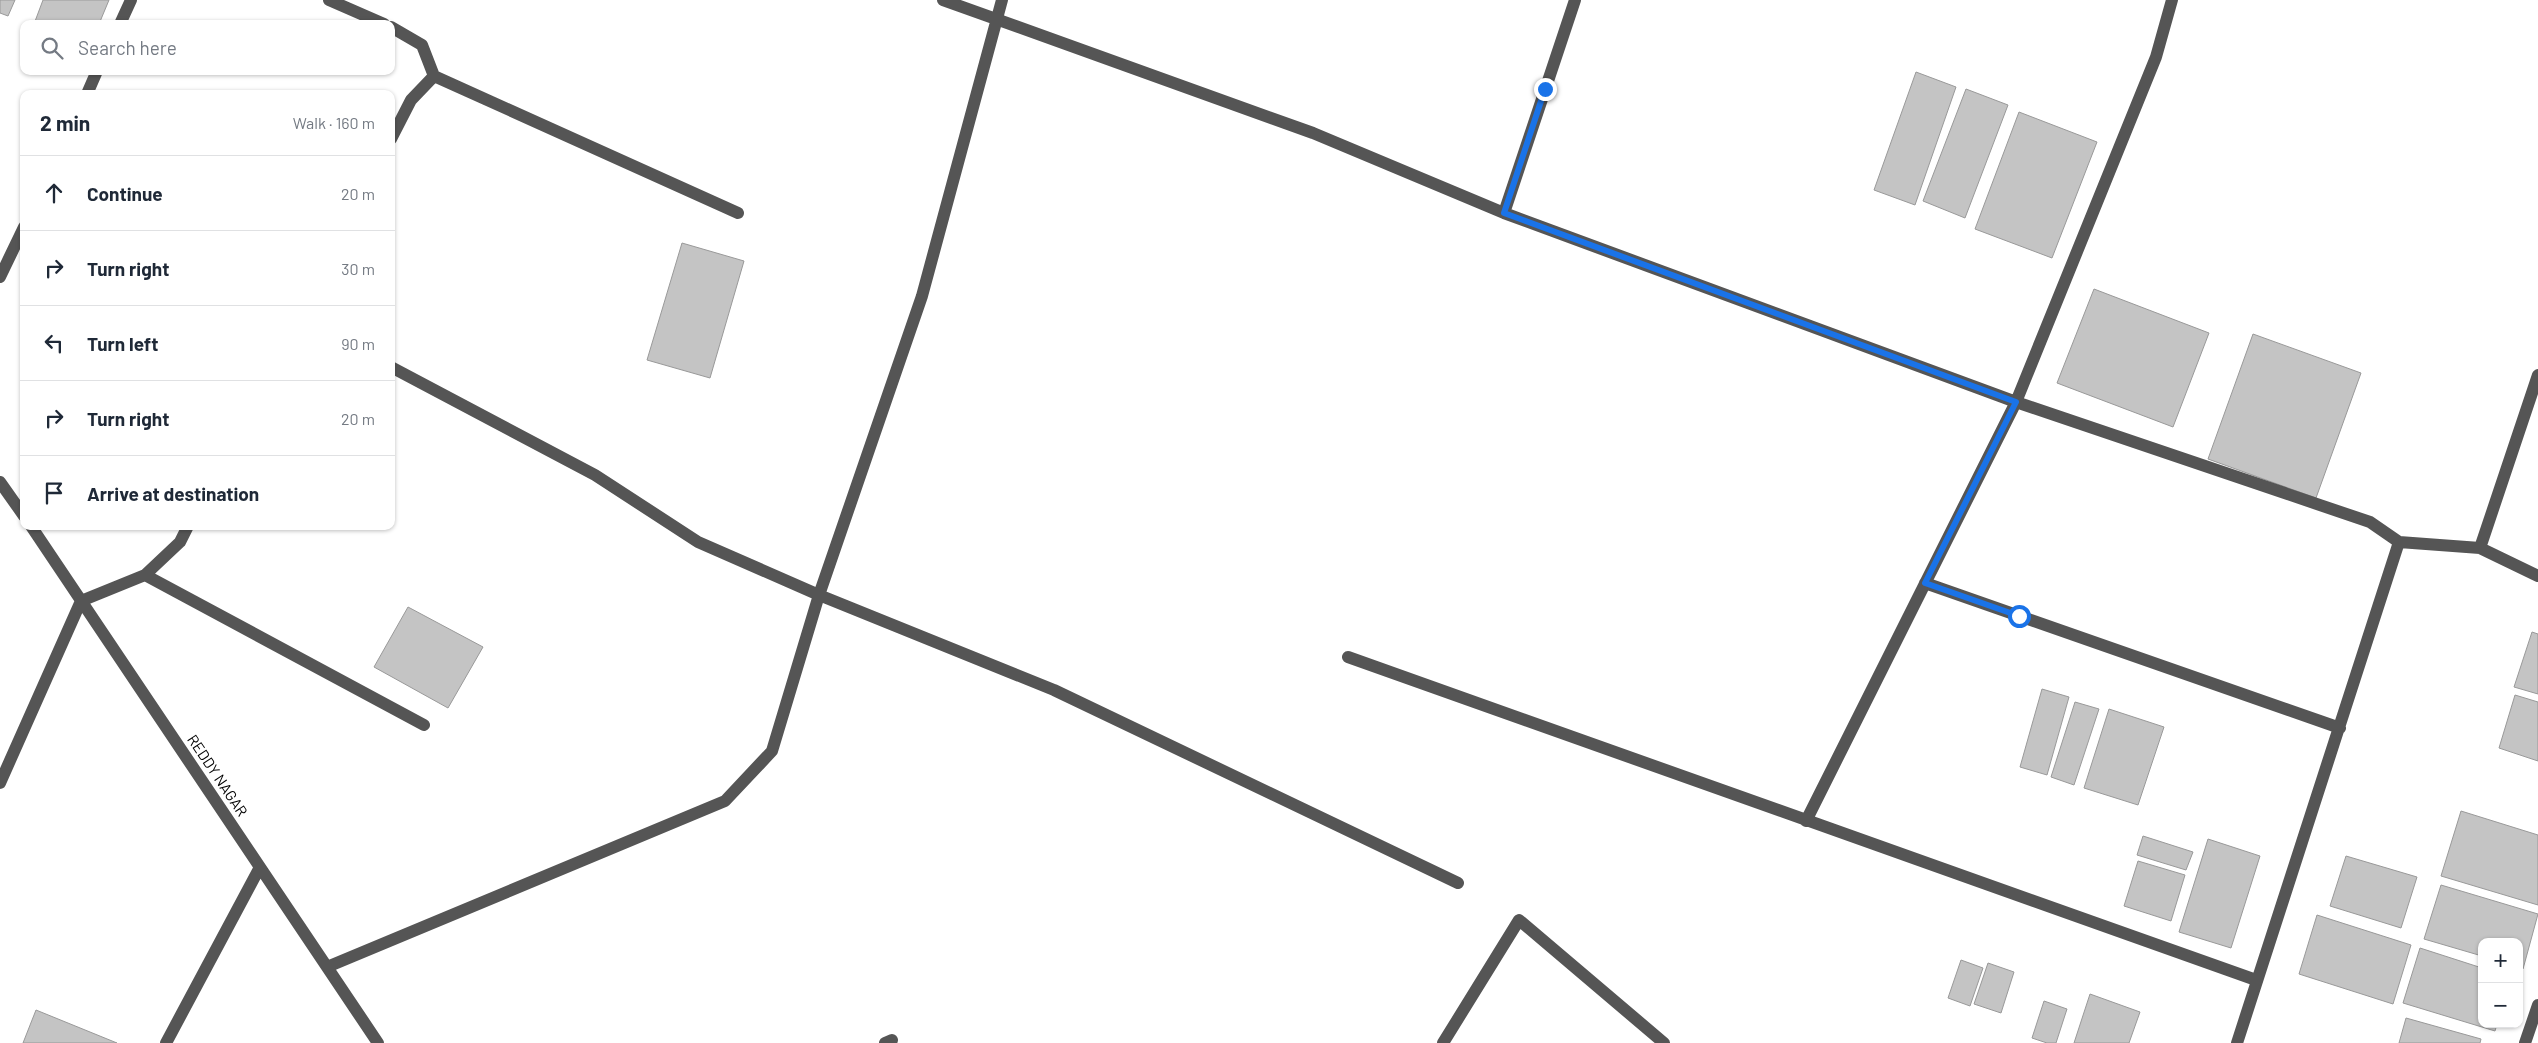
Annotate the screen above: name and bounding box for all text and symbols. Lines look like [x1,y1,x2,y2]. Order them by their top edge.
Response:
search box [20,20,395,75]
icon: search [38,34,66,62]
text: Search here [78,36,177,59]
route end [1534,78,1557,101]
text: 2 min [40,110,90,135]
text: Walk · 160 m [293,113,375,132]
icon: ahead [40,179,68,207]
text: Continue [87,182,163,205]
text: 20 m [341,184,375,203]
icon: right [40,254,68,282]
text: Turn right [87,257,169,280]
text: 30 m [341,259,375,278]
icon: left [40,329,68,357]
text: Turn left [87,332,158,355]
text: 90 m [341,334,375,353]
icon: right [40,404,68,432]
text: Turn right [87,407,169,430]
text: 20 m [341,409,375,428]
icon: arrive [40,479,68,507]
text: Arrive at destination [87,482,259,505]
route start [2008,605,2031,628]
street label: REDDY NAGAR [184,731,252,819]
map controls [2478,938,2523,1028]
button: + [2478,938,2523,983]
button: − [2478,983,2523,1028]

